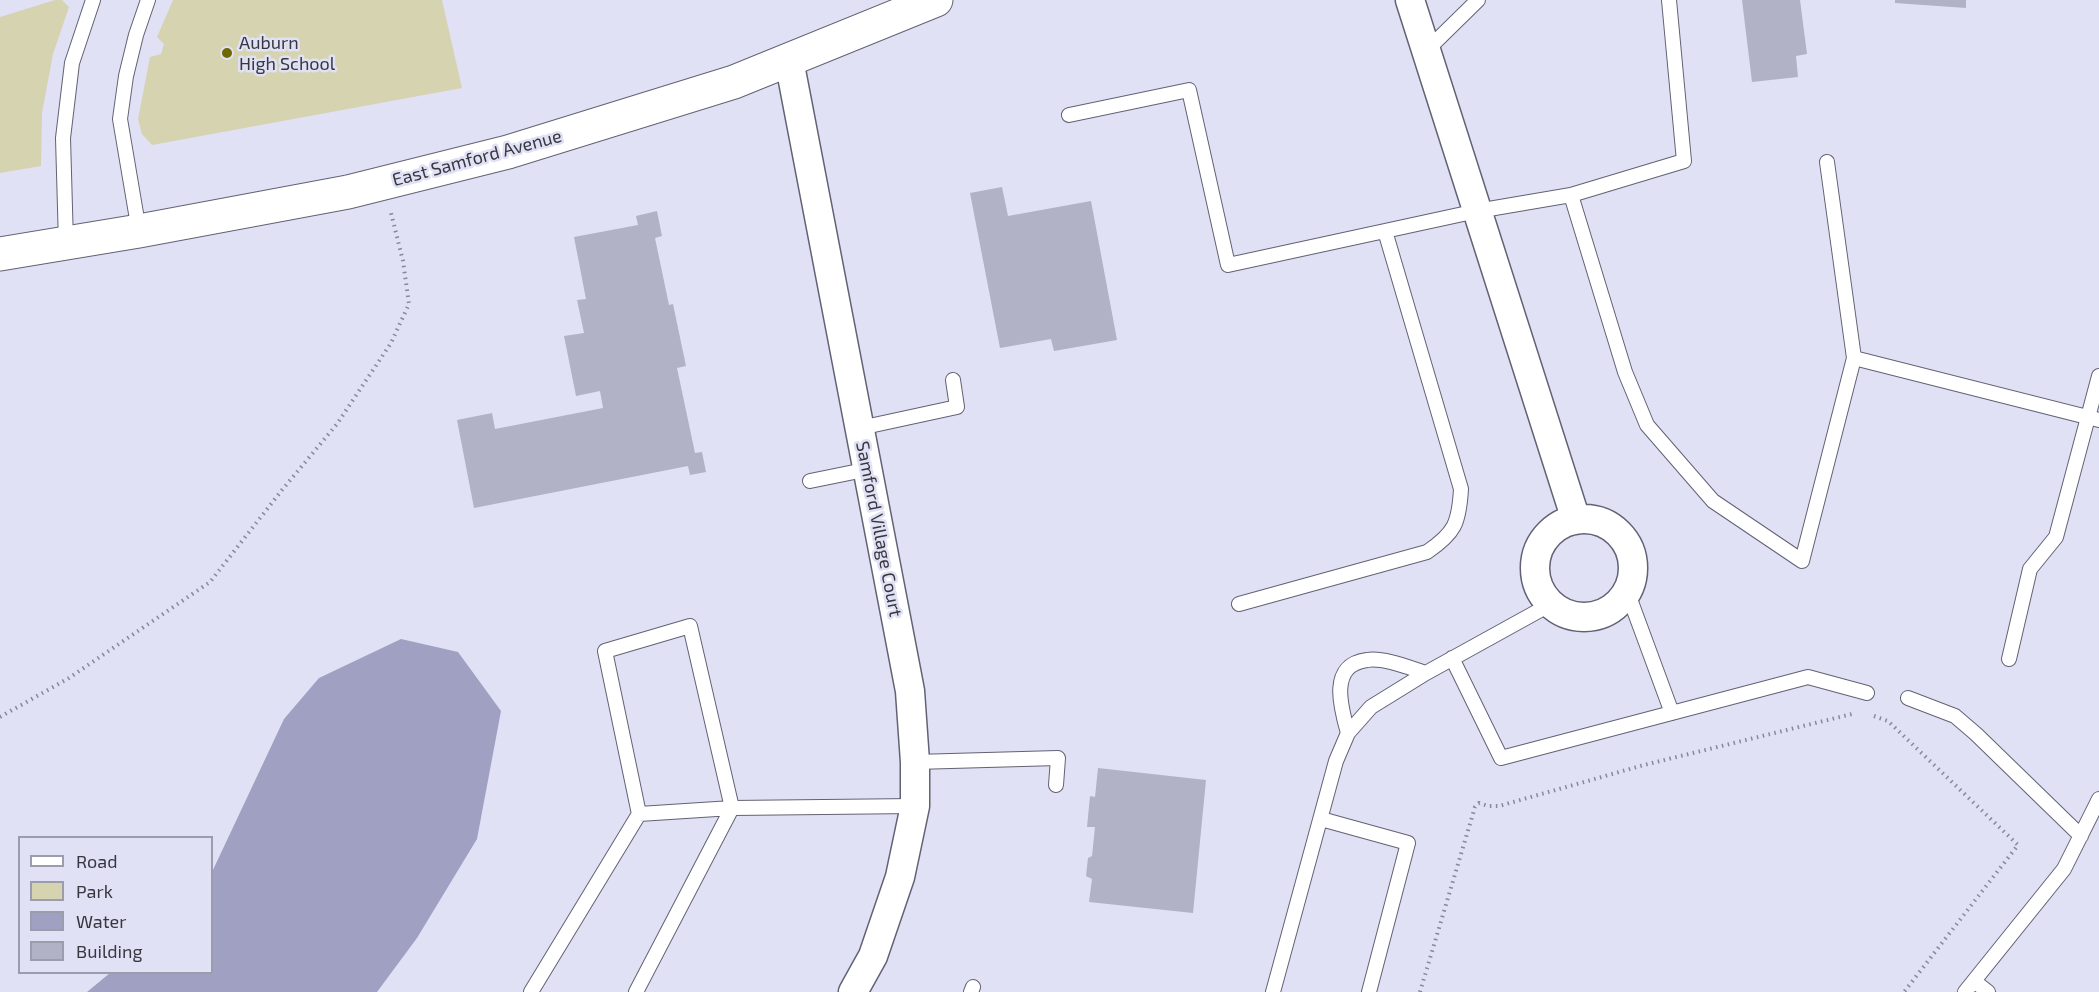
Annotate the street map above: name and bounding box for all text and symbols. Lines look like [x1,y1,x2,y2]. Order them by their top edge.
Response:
place label: Auburn High School [239,32,335,74]
marker: Auburn High School [220,46,234,60]
street label: East Samford Avenue [390,125,564,191]
street label: Samford Village Court [851,439,907,619]
legend [18,836,213,974]
text: Road [76,850,117,872]
text: Park [76,880,113,902]
text: Water [76,910,126,932]
text: Building [76,940,143,962]

